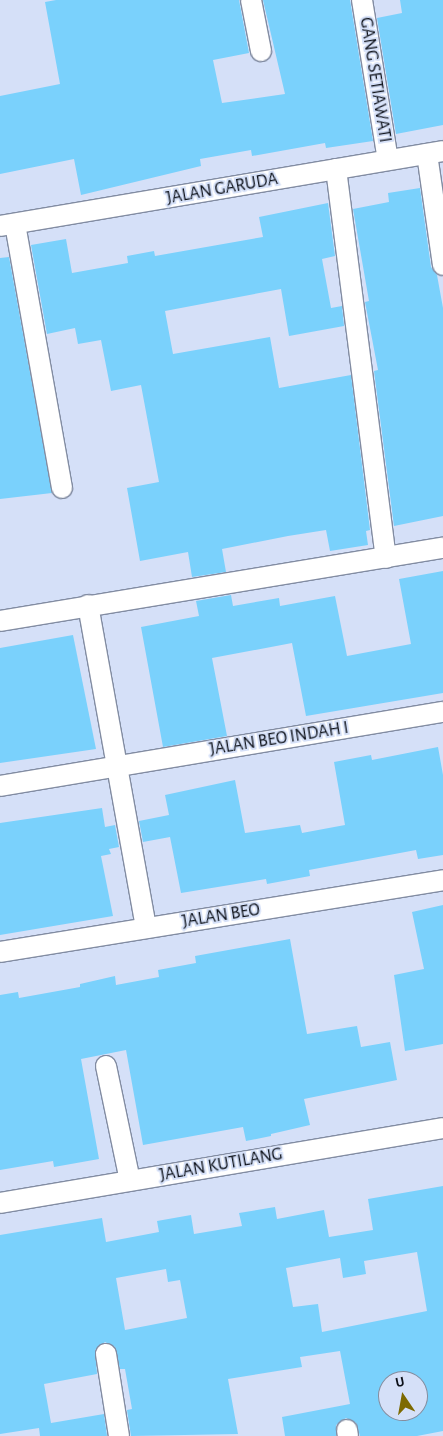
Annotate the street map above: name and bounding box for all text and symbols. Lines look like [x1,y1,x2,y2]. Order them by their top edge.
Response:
street label: GANG SETIAWATI [354,16,396,144]
street label: JALAN GARUDA [164,169,280,209]
street label: JALAN BEO INDAH I [208,717,350,761]
street label: JALAN BEO [180,899,262,933]
street label: JALAN KUTILANG [158,1144,284,1186]
north arrow [378,1371,428,1421]
text: U [394,1375,406,1390]

